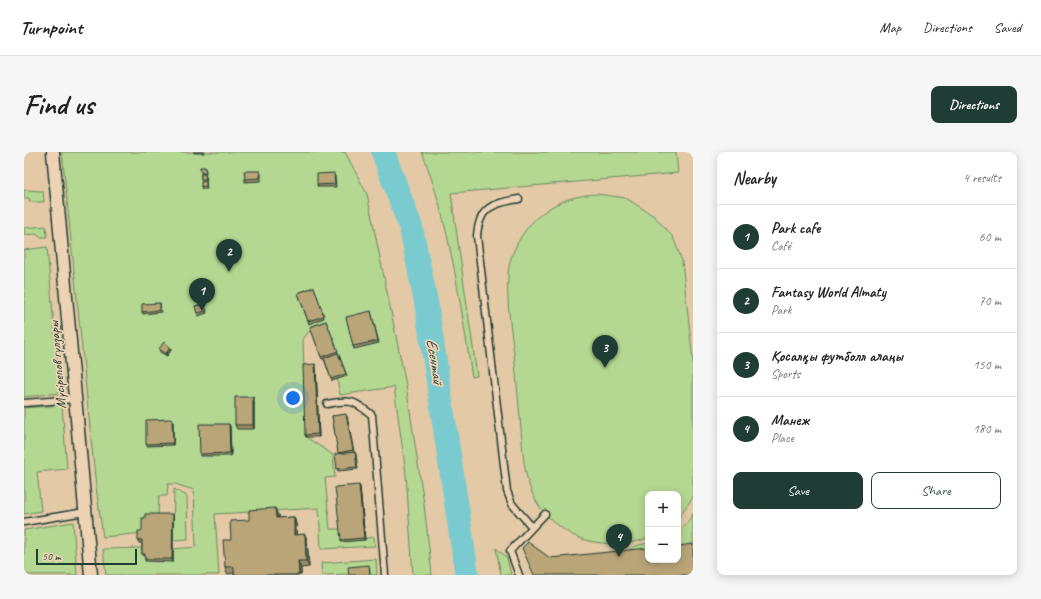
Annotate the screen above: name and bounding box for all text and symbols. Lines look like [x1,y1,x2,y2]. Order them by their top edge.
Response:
text: Turnpoint [20,16,82,40]
text: Map [880,19,901,36]
text: Directions [923,19,972,36]
text: Saved [994,19,1021,36]
button: Directions [931,86,1017,123]
text: Find us [24,87,94,122]
text: Nearby [733,168,776,189]
text: 4 results [963,170,1001,186]
text: Park cafe [771,219,820,238]
text: 1 [743,229,749,245]
text: 60 m [979,229,1001,245]
text: Café [771,238,791,254]
pin: 2 [216,239,242,272]
pin: 1 [189,278,215,311]
text: Fantasy World Almaty [771,283,886,302]
text: 2 [743,293,749,309]
text: 70 m [979,293,1001,309]
text: Park [771,302,792,318]
street label: Мүсірепов гүлзары [45,319,70,410]
pin: 3 [592,335,618,368]
water label: Есентай [422,337,448,388]
text: Қосалқы футболл алаңы [771,347,903,366]
text: 3 [743,357,749,373]
text: 150 m [973,357,1001,373]
text: Sports [771,366,800,382]
your location [283,388,303,408]
text: Манеж [771,411,809,430]
text: 4 [743,421,749,437]
text: 180 m [973,421,1001,437]
text: Place [771,430,794,446]
button: Save [733,472,863,509]
button: Share [871,472,1001,509]
map controls [645,491,681,563]
button: + [645,491,681,527]
pin: 4 [606,524,632,557]
button: − [645,527,681,563]
scale bar [36,547,137,566]
text: 50 m [42,549,61,563]

